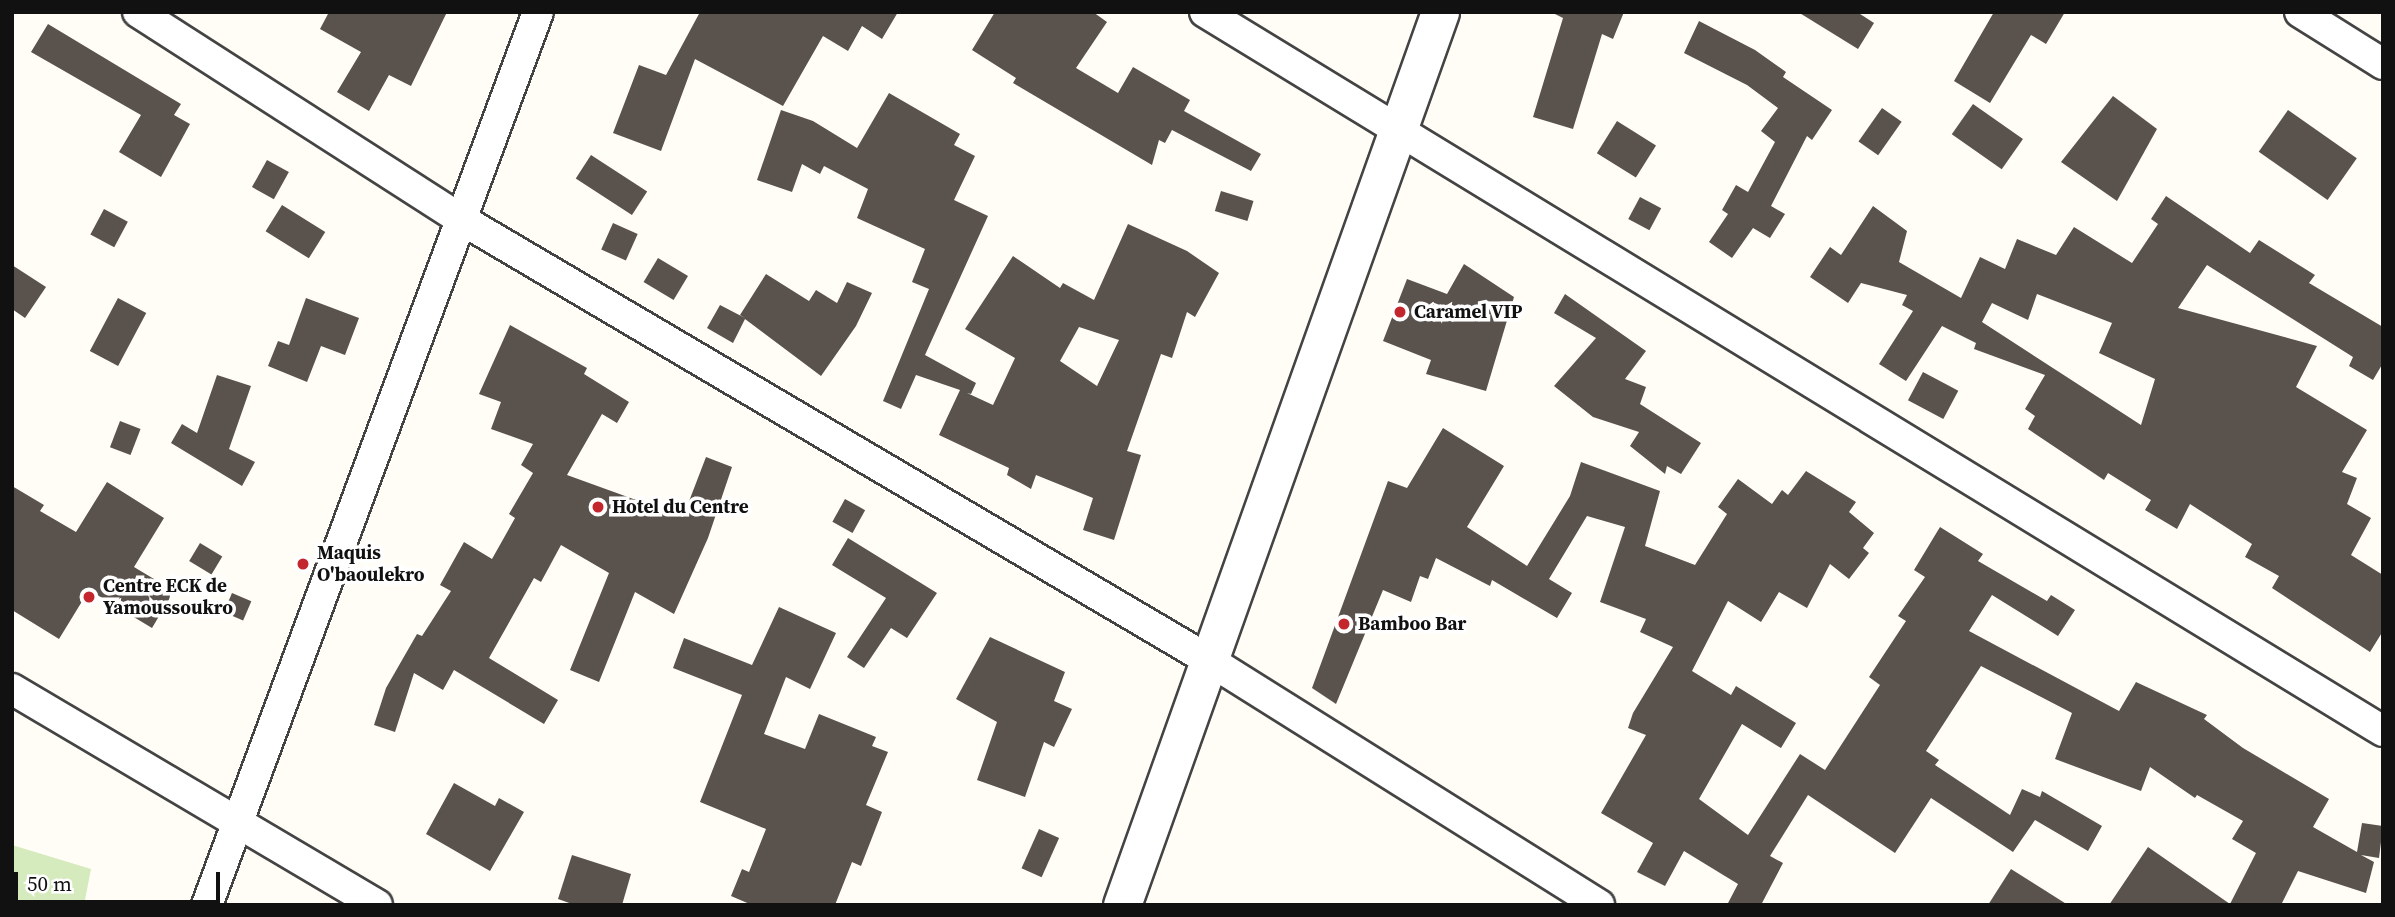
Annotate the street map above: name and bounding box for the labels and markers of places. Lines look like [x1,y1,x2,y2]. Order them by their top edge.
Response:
place label: Caramel VIP [1414,301,1523,323]
marker: Caramel VIP [1392,304,1408,320]
place label: Hotel du Centre [612,496,749,518]
marker: Hotel du Centre [590,499,606,515]
place label: Maquis O'baoulekro [317,542,425,586]
marker: Maquis O'baoulekro [295,556,311,572]
place label: Centre ECK de Yamoussoukro [103,575,233,619]
marker: Centre ECK de Yamoussoukro [81,589,97,605]
place label: Bamboo Bar [1358,613,1466,635]
marker: Bamboo Bar [1336,616,1352,632]

